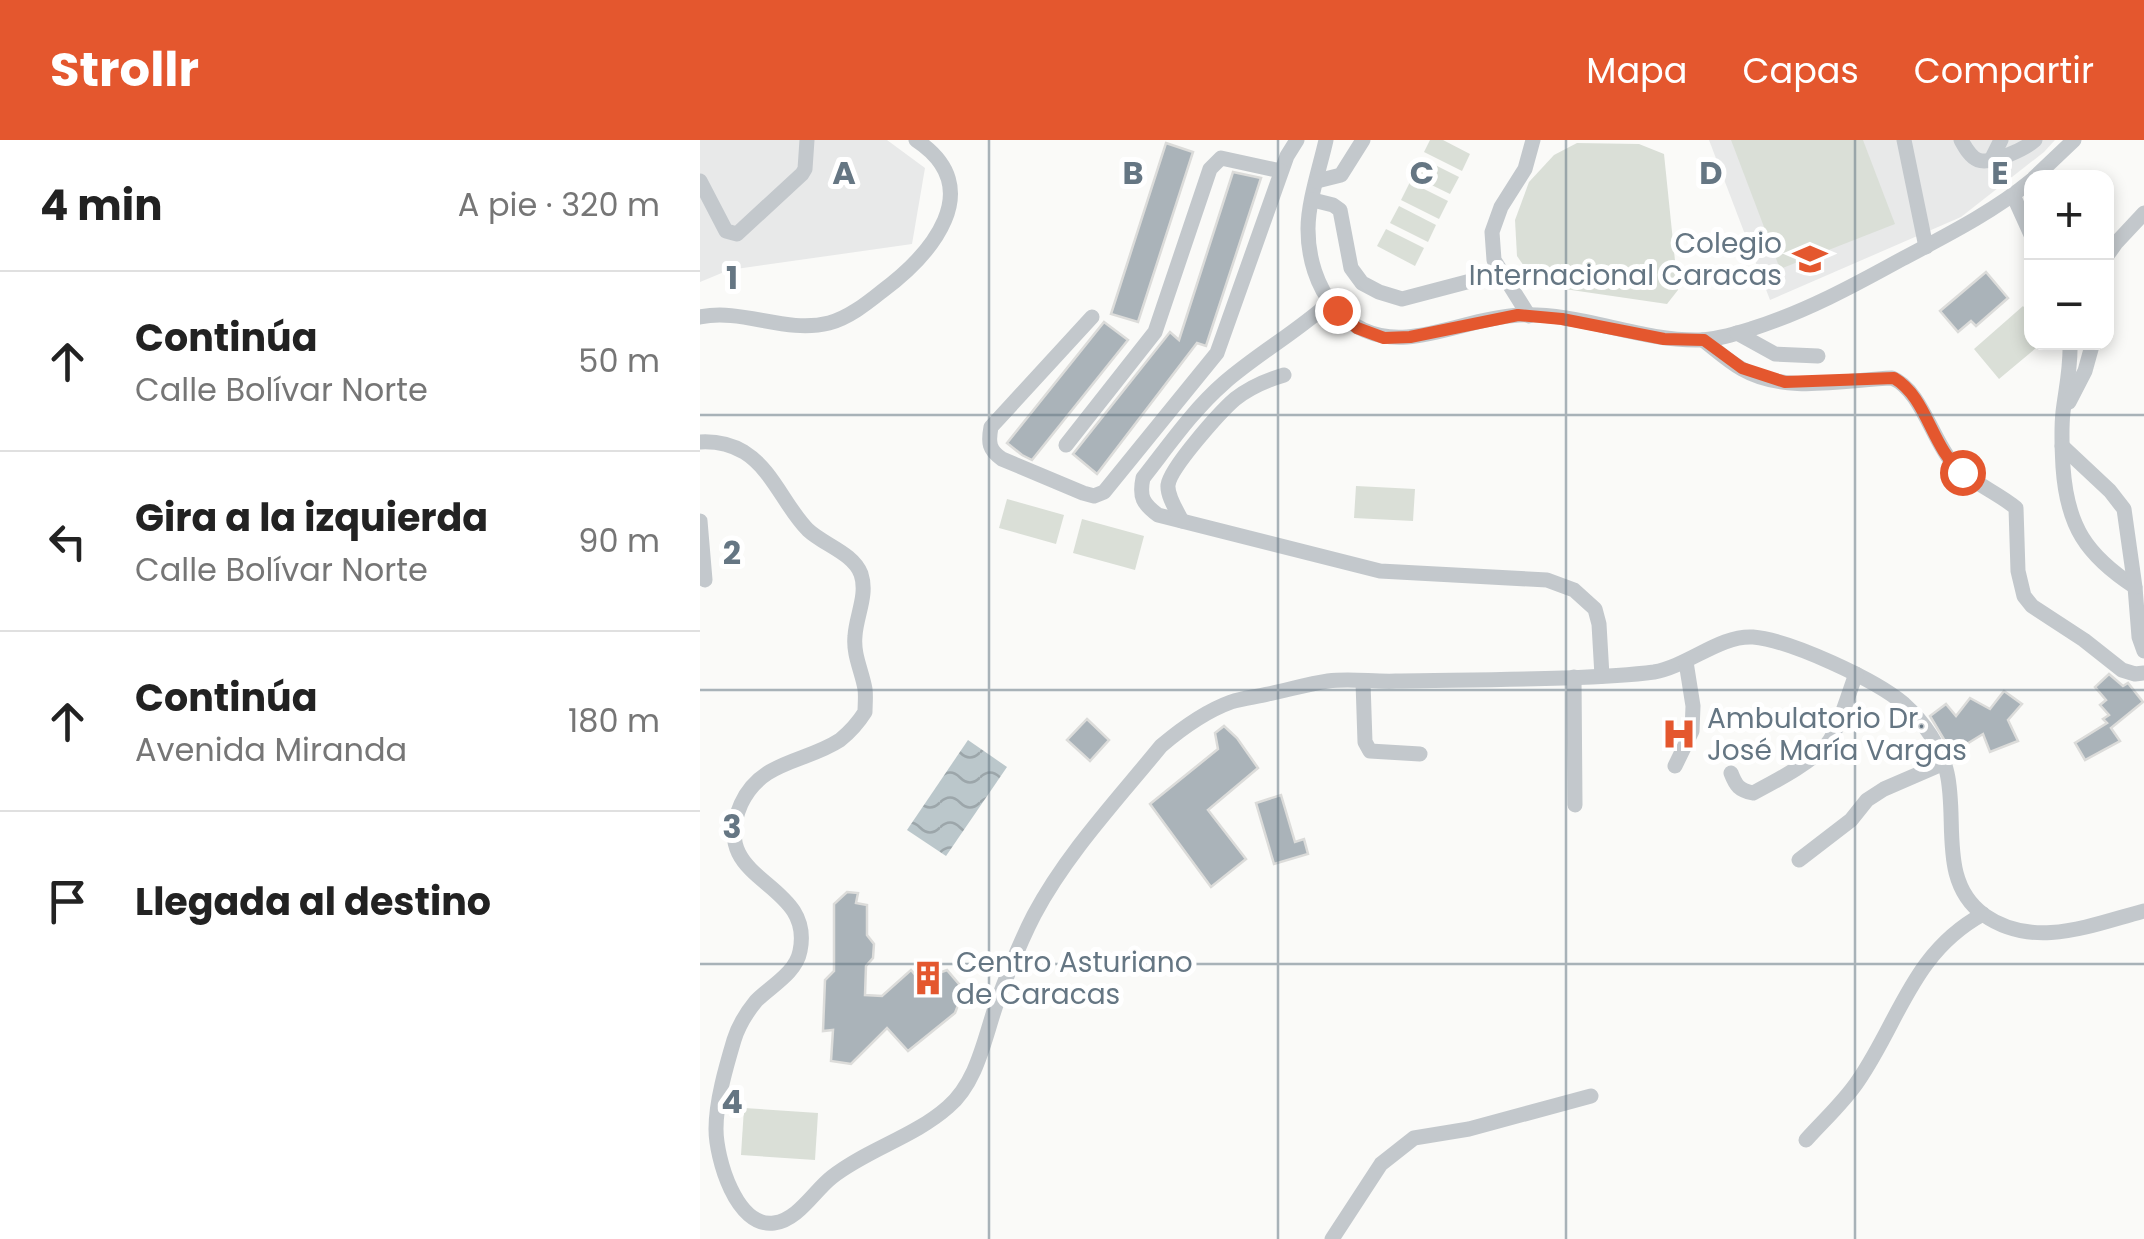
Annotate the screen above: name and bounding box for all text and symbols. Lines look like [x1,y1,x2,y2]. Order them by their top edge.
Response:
text: Strollr [50,36,199,103]
text: Mapa [1586,46,1687,95]
text: Capas [1742,46,1859,95]
text: Compartir [1914,46,2094,95]
text: A [832,150,856,195]
text: B [1122,150,1144,195]
text: C [1410,150,1434,195]
text: D [1699,150,1723,195]
text: E [1991,150,2009,195]
map controls [2024,170,2114,350]
button: + [2024,170,2114,260]
text: 4 min [40,176,163,235]
text: A pie · 320 m [458,182,660,227]
place label: Colegio Internacional Caracas [1469,224,1782,295]
school or university icon: Colegio Internacional Caracas [1791,240,1829,278]
text: 1 [726,255,738,300]
button: − [2024,260,2114,350]
route end [1315,288,1361,334]
text: Continúa [135,311,317,364]
icon: ahead [40,334,95,389]
text: 50 m [578,338,660,383]
text: Calle Bolívar Norte [135,367,428,412]
route start [1940,450,1986,496]
text: Gira a la izquierda [135,491,488,544]
icon: left [40,514,95,569]
text: 90 m [578,518,660,563]
text: 2 [723,530,741,575]
text: Calle Bolívar Norte [135,547,428,592]
text: Continúa [135,671,317,724]
icon: ahead [40,694,95,749]
text: 180 m [568,698,660,743]
place label: Ambulatorio Dr. José María Vargas [1707,699,1967,770]
hospital icon: Ambulatorio Dr. José María Vargas [1660,715,1698,753]
text: Avenida Miranda [135,727,407,772]
text: 3 [722,804,742,849]
icon: arrive [40,874,95,929]
text: Llegada al destino [135,875,491,928]
place label: Centro Asturiano de Caracas [956,943,1193,1014]
building icon: Centro Asturiano de Caracas [909,959,947,997]
text: 4 [721,1079,743,1124]

